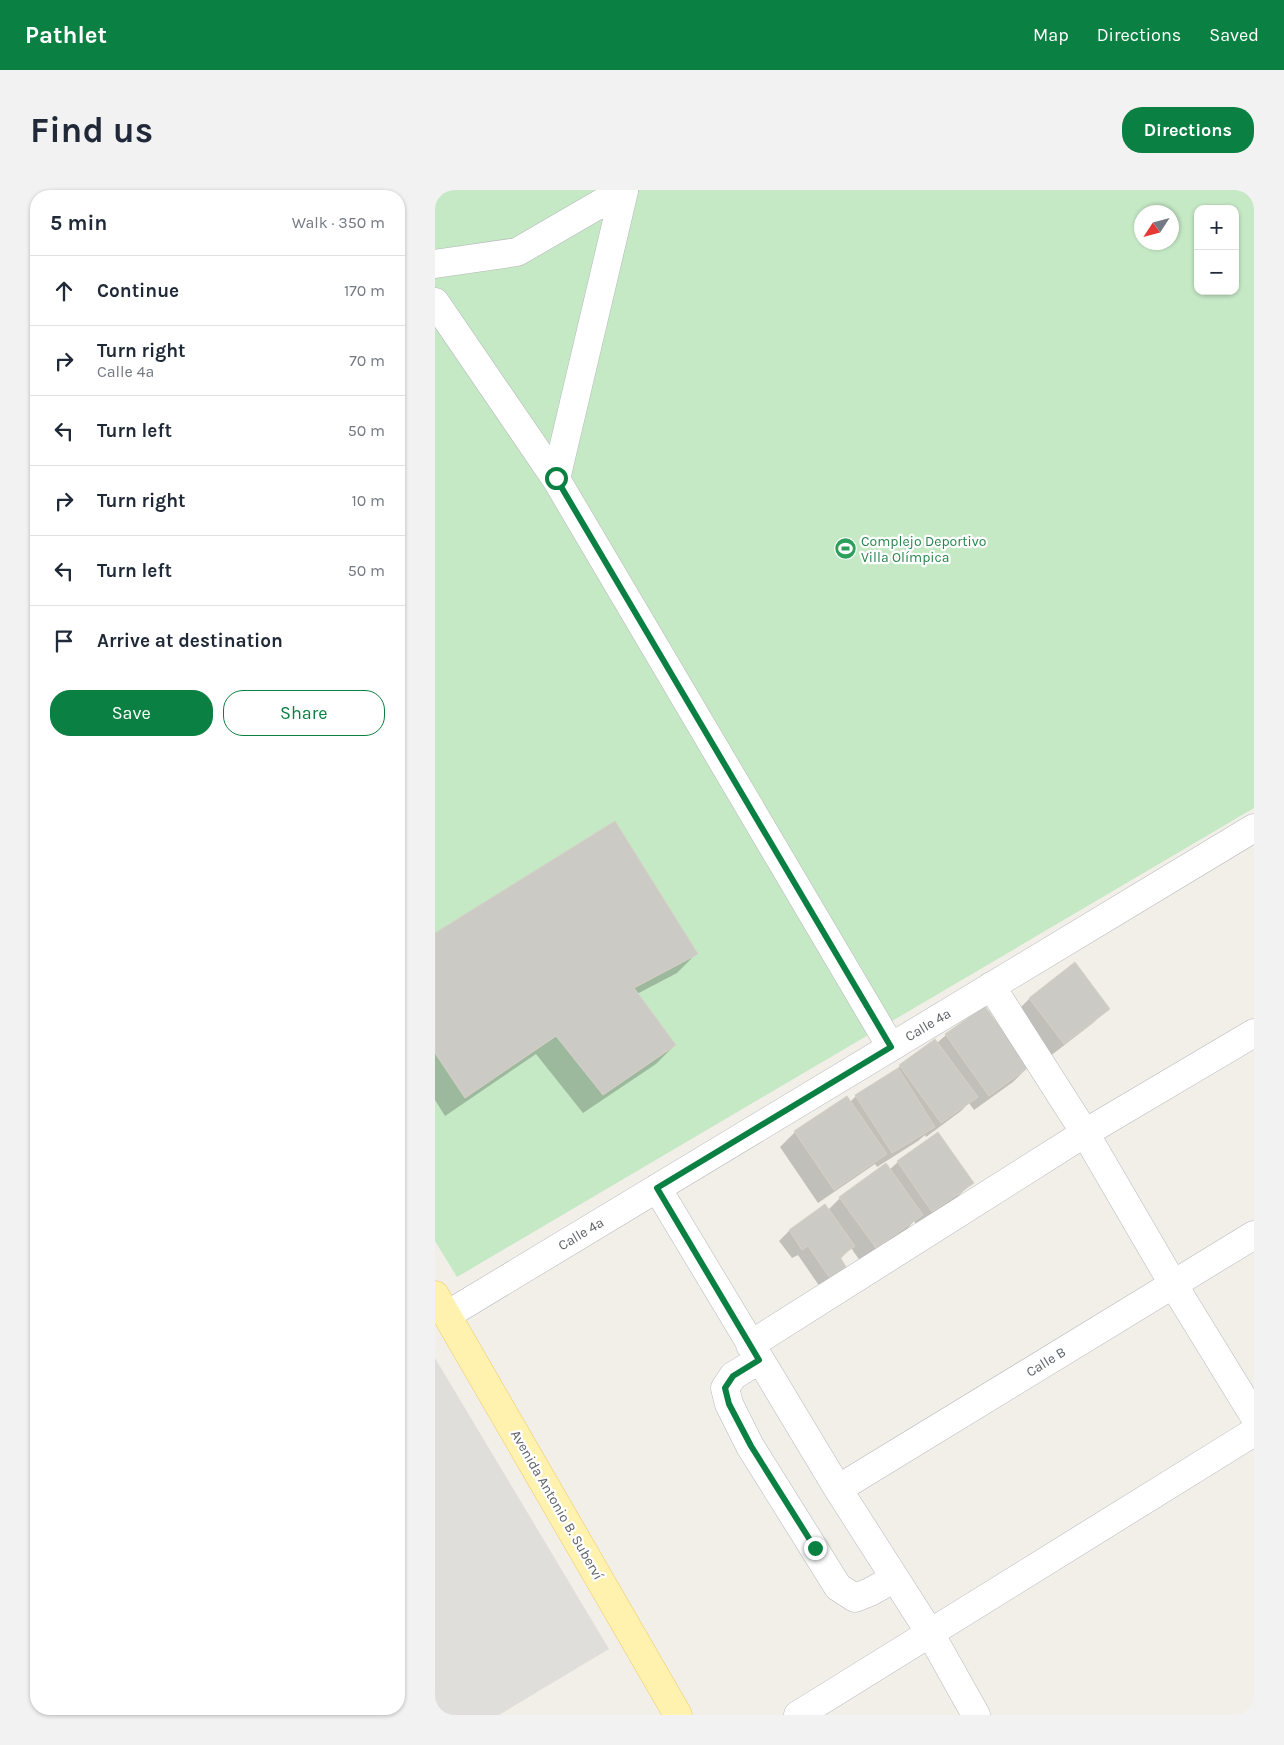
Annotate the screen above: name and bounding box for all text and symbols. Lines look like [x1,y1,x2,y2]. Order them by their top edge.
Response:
text: Pathlet [25,21,107,49]
text: Map [1033,24,1069,46]
text: Directions [1097,24,1181,46]
text: Saved [1209,24,1259,46]
button: Directions [1122,107,1254,153]
text: Find us [30,110,153,151]
north arrow [1134,205,1179,250]
map controls [1194,205,1239,295]
button: + [1194,205,1239,250]
text: 5 min [50,211,107,235]
text: Walk · 350 m [292,213,385,232]
button: − [1194,250,1239,295]
icon: ahead [50,277,78,305]
text: Continue [97,280,179,302]
text: 170 m [344,281,385,300]
text: Turn right [97,340,186,362]
icon: right [50,347,78,375]
text: 70 m [349,351,385,370]
text: Calle 4ª [97,362,154,381]
icon: left [50,417,78,445]
text: Turn left [97,420,172,442]
text: 50 m [348,421,385,440]
route start [545,467,568,490]
icon: right [50,487,78,515]
text: Turn right [97,490,186,512]
text: 10 m [351,491,385,510]
place label: Complejo Deportivo Villa Olímpica [861,533,986,566]
sports icon: Complejo Deportivo Villa Olímpica [833,537,857,561]
icon: left [50,557,78,585]
text: Turn left [97,560,172,582]
text: 50 m [348,561,385,580]
icon: arrive [50,627,78,655]
text: Arrive at destination [97,630,283,652]
button: Save [50,690,213,736]
button: Share [223,690,385,736]
street label: Calle 4ª [902,1005,954,1045]
street label: Calle 4ª [555,1214,607,1254]
street label: Calle B [1023,1343,1069,1381]
street label: Avenida Antonio B. Suberví [507,1427,607,1584]
route end [804,1537,827,1560]

